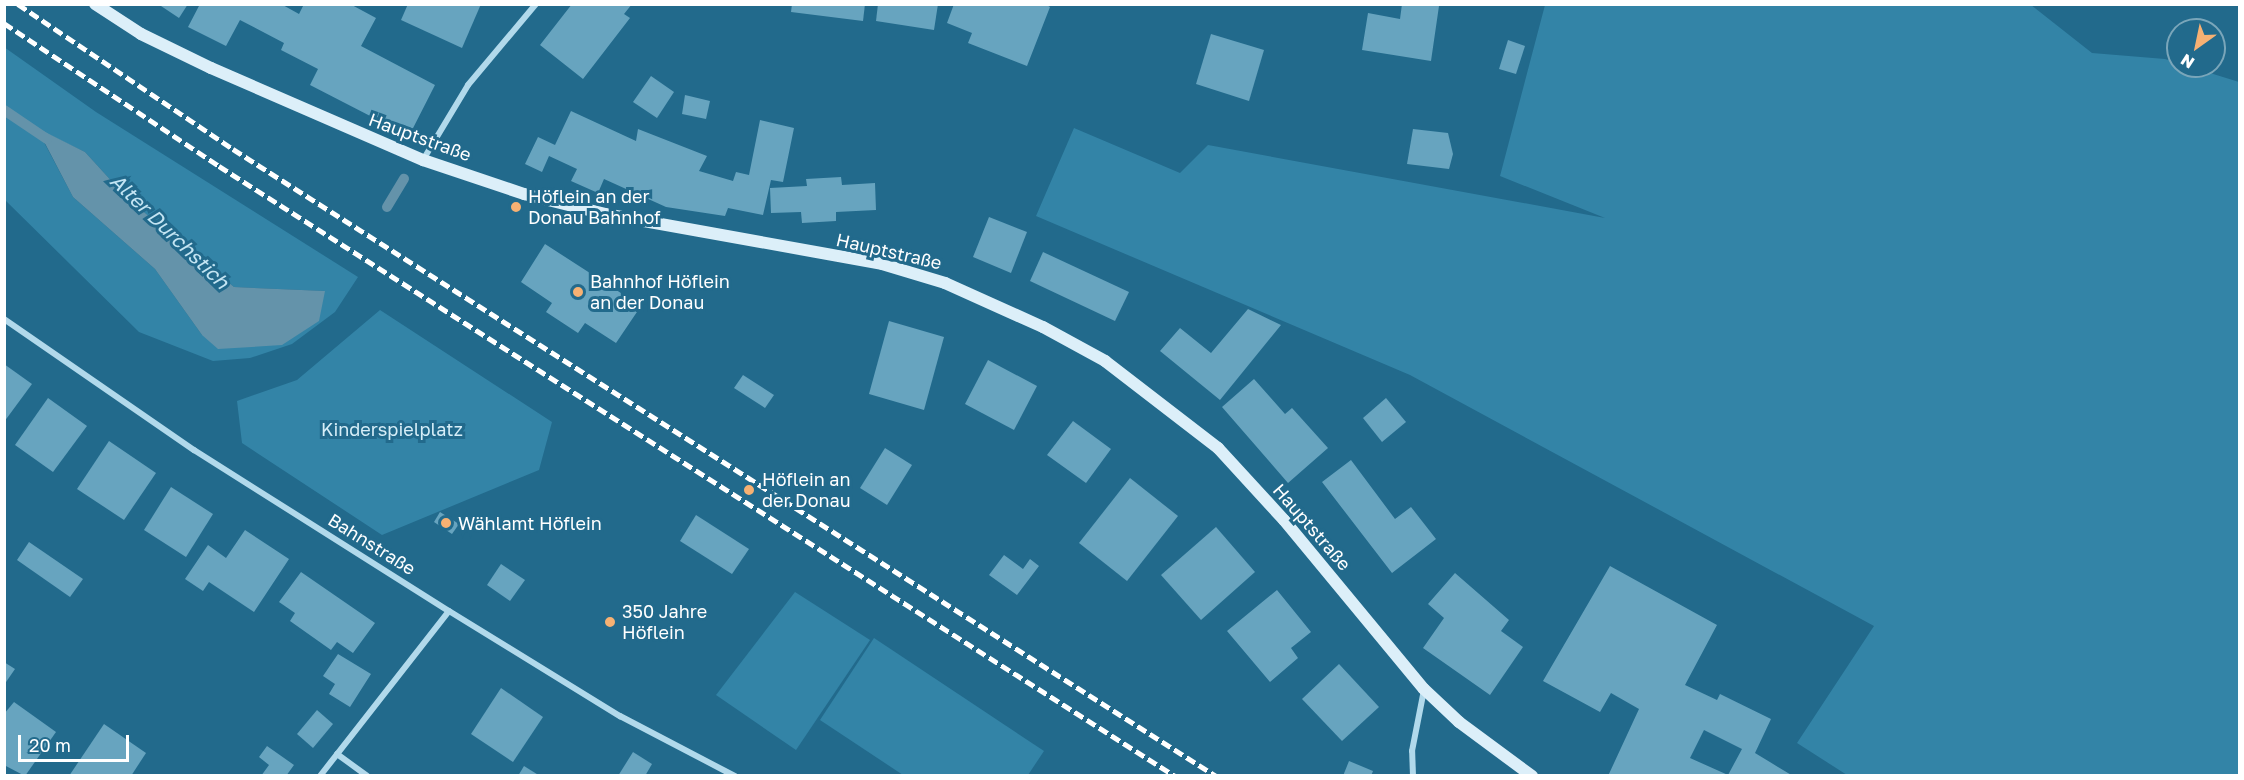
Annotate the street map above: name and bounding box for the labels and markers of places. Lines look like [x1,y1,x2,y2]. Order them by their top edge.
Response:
place label: Höflein an der Donau Bahnhof [528,186,661,228]
marker: Höflein an der Donau Bahnhof [509,200,523,214]
place label: Bahnhof Höflein an der Donau [590,271,730,314]
marker: Bahnhof Höflein an der Donau [571,285,585,299]
place label: Höflein an der Donau [762,469,851,512]
marker: Höflein an der Donau [740,481,758,499]
place label: Wählamt Höflein [458,512,602,534]
marker: Wählamt Höflein [439,516,453,530]
place label: 350 Jahre Höflein [622,601,707,644]
marker: 350 Jahre Höflein [603,615,617,629]

